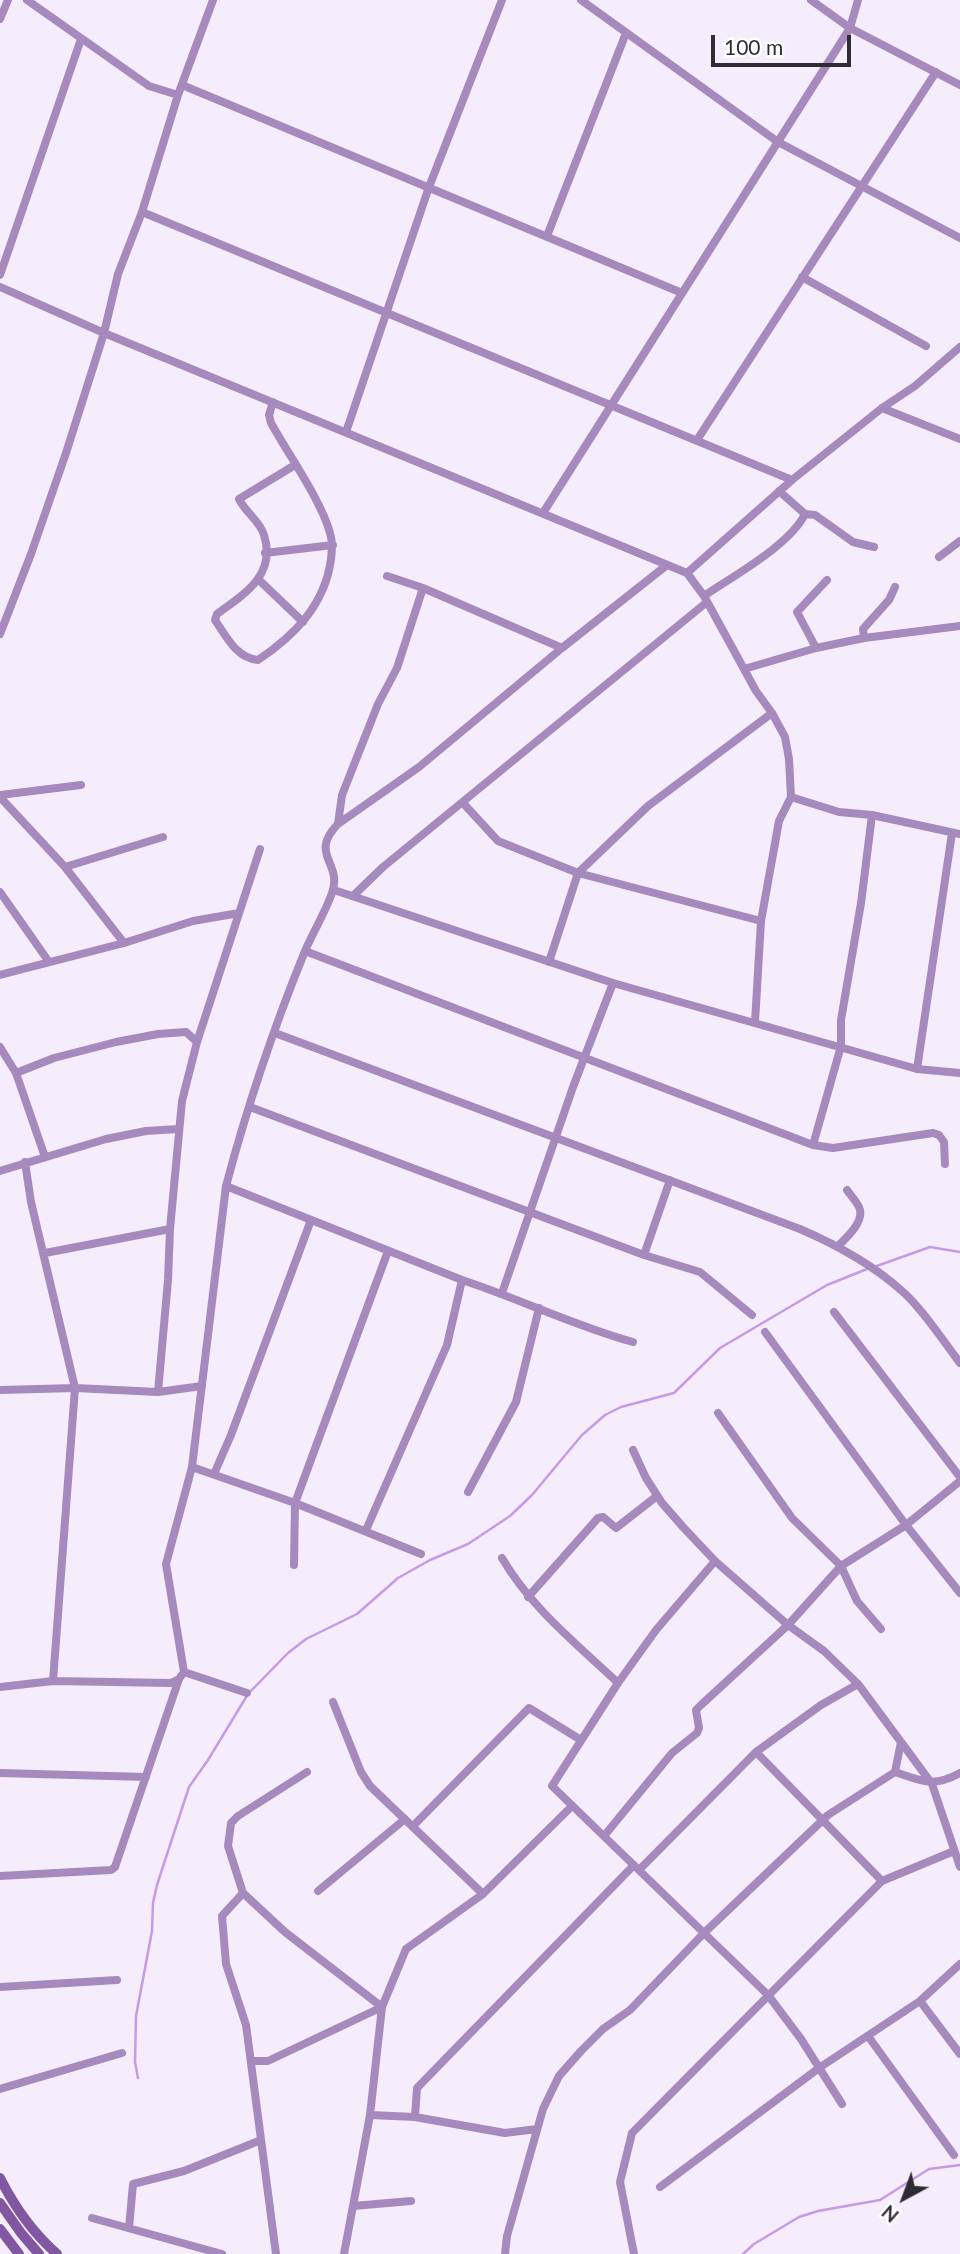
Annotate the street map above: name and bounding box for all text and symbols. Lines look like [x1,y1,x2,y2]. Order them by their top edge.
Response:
scale bar [715,21,855,65]
text: 100 m [724,34,783,59]
north arrow [869,2163,939,2233]
text: N [877,2201,903,2228]

